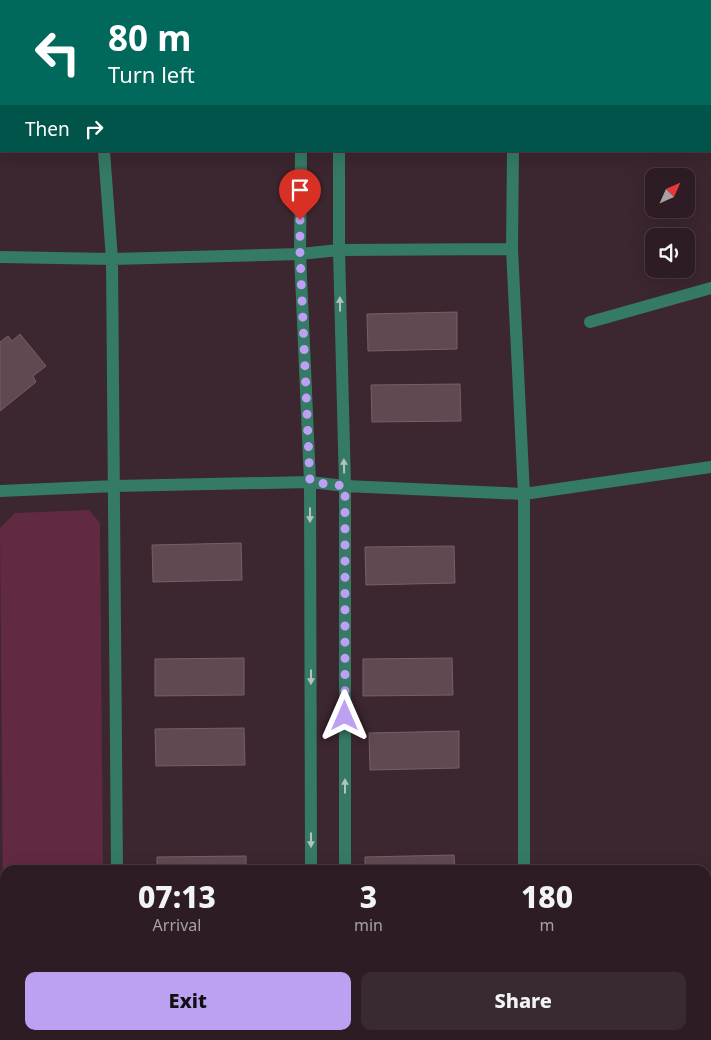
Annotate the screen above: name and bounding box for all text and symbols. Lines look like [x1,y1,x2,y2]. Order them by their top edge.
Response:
text: 80 m [108,14,191,61]
icon: left [25,20,90,85]
text: Turn left [108,59,195,89]
icon: right [80,115,108,143]
text: Then [25,116,70,142]
north arrow [645,168,695,218]
map controls [645,168,695,278]
pin [279,169,321,220]
icon: arrive [286,176,314,204]
button: sound [645,228,695,278]
one-way arrow [336,296,344,312]
one-way arrow [340,458,348,474]
one-way arrow [306,507,314,523]
one-way arrow [307,670,315,686]
position arrow [318,689,370,741]
one-way arrow [341,778,349,794]
one-way arrow [307,832,315,848]
text: 07:13 [138,876,216,917]
text: 3 [360,876,377,917]
text: 180 [521,876,573,917]
text: Arrival [153,914,201,936]
text: min [354,914,383,936]
text: m [539,914,554,936]
button: Exit [25,972,351,1030]
button: Share [361,972,686,1030]

